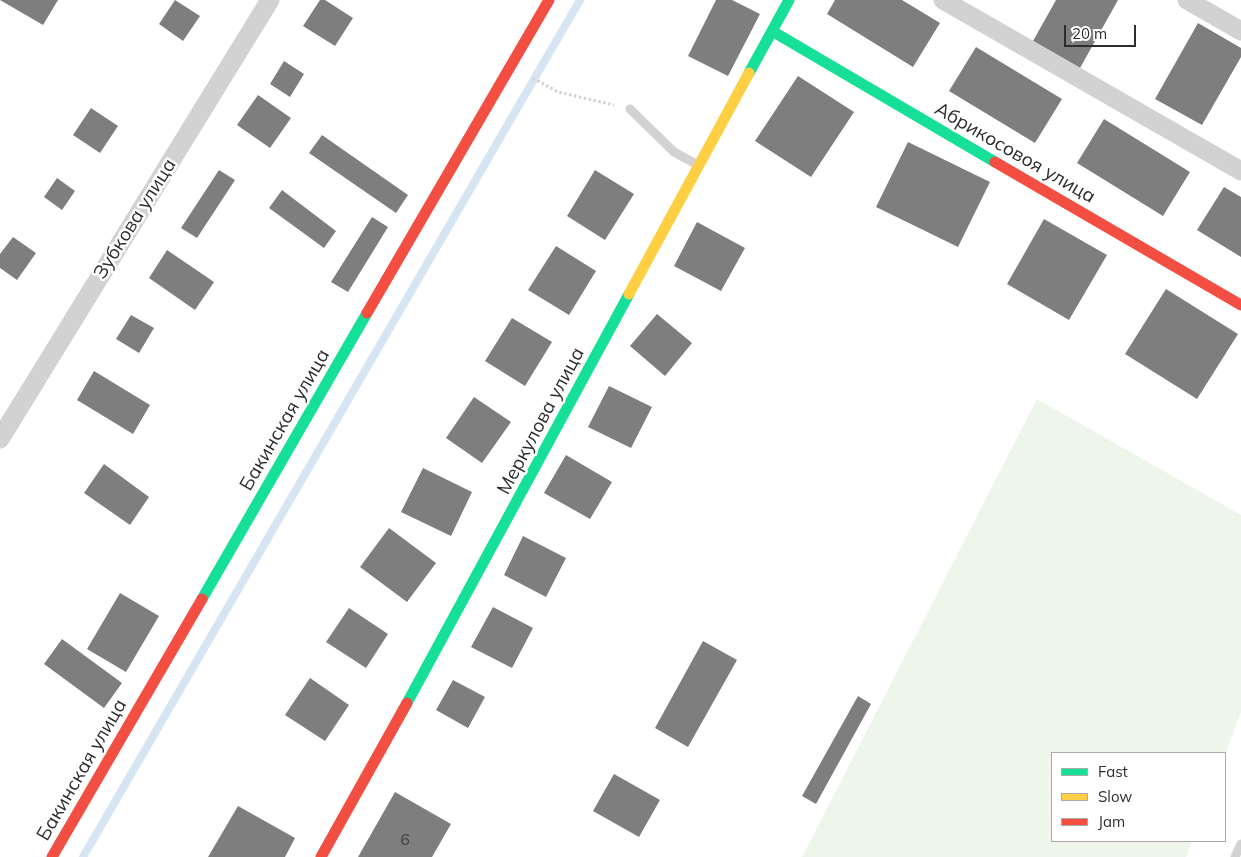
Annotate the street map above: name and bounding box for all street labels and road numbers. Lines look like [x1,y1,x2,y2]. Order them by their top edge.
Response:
street label: Абрикосовоя улица [931,98,1099,208]
street label: Зубкова улица [89,155,181,283]
street label: Меркулова улица [493,344,589,498]
street label: Бакинская улица [235,345,335,495]
street label: Бакинская улица [32,695,132,845]

